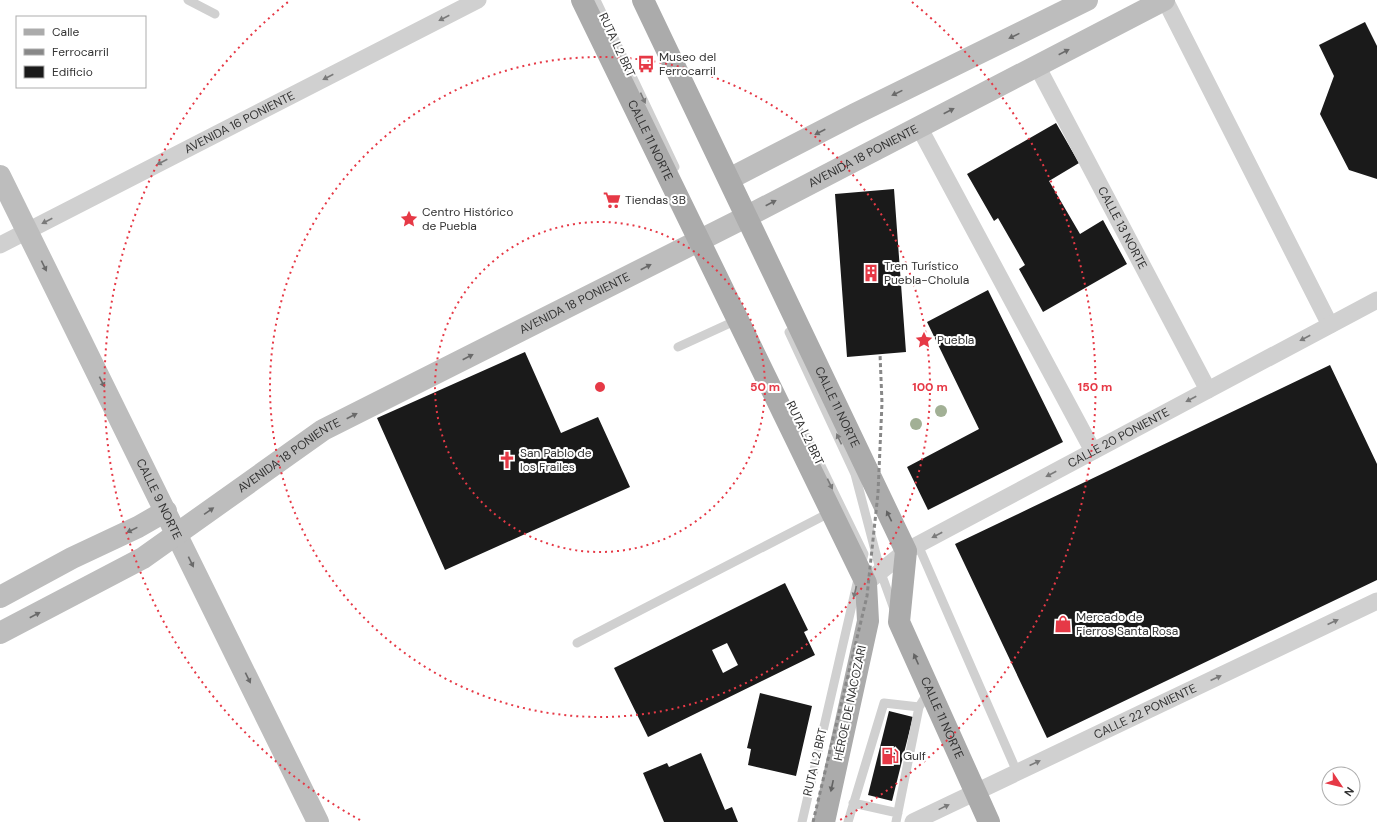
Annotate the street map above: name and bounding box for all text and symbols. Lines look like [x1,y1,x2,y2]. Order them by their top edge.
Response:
street label: RUTA L2 BRT [595,10,639,80]
one-way arrow [438,15,449,21]
legend [16,16,146,88]
text: Calle [52,24,79,40]
one-way arrow [1008,33,1020,39]
text: Ferrocarril [52,44,109,60]
place label: Museo del Ferrocarril [659,49,716,79]
one-way arrow [1058,49,1070,55]
bus stop icon: Museo del Ferrocarril [636,54,656,74]
text: Edificio [52,64,93,80]
one-way arrow [322,74,334,80]
street label: AVENIDA 16 PONIENTE [181,87,298,157]
one-way arrow [892,90,903,96]
one-way arrow [640,93,646,104]
street label: CALLE 11 NORTE [624,97,677,183]
one-way arrow [943,108,954,115]
street label: AVENIDA 18 PONIENTE [805,121,921,191]
one-way arrow [814,129,826,135]
one-way arrow [157,158,168,165]
street label: CALLE 13 NORTE [1094,184,1151,272]
supermarket icon: Tiendas 3B [602,190,622,210]
place label: Tiendas 3B [625,192,686,208]
one-way arrow [765,200,777,207]
place label: Centro Histórico de Puebla [422,204,513,234]
place icon: Centro Histórico de Puebla [399,209,419,229]
one-way arrow [41,218,52,224]
place label: Tren Turístico Puebla-Cholula [884,258,969,288]
one-way arrow [41,260,47,271]
one-way arrow [640,263,652,270]
building icon: Tren Turístico Puebla-Cholula [861,263,881,283]
street label: AVENIDA 18 PONIENTE [517,269,633,338]
place icon: Puebla [914,330,934,350]
place label: Puebla [937,332,974,348]
one-way arrow [1300,335,1311,341]
one-way arrow [462,354,473,360]
street label: CALLE 11 NORTE [811,364,864,450]
one-way arrow [99,376,105,388]
text: 50 m [750,379,780,395]
text: 100 m [912,379,948,395]
text: 150 m [1078,379,1112,395]
centre of rings [593,380,607,394]
one-way arrow [1185,396,1197,403]
street label: RUTA L2 BRT [783,398,828,468]
street label: CALLE 20 PONIENTE [1065,404,1172,471]
one-way arrow [346,412,357,419]
street label: AVENIDA 18 PONIENTE [234,414,343,496]
one-way arrow [836,433,842,444]
place label: San Pablo de los Frailes [520,445,592,475]
church icon: San Pablo de los Frailes [497,450,517,470]
street label: CALLE 9 NORTE [132,456,186,542]
one-way arrow [1046,470,1057,477]
one-way arrow [827,478,833,490]
one-way arrow [204,507,214,515]
one-way arrow [886,511,892,522]
one-way arrow [127,527,138,533]
one-way arrow [931,532,943,538]
one-way arrow [188,556,194,567]
one-way arrow [851,586,857,598]
place label: Mercado de Fierros Santa Rosa [1076,609,1178,639]
one-way arrow [29,612,40,619]
shop icon: Mercado de Fierros Santa Rosa [1053,614,1073,634]
one-way arrow [1328,619,1339,625]
street label: HÉROE DE NACOZARI [830,644,870,762]
one-way arrow [912,652,918,664]
one-way arrow [245,673,251,684]
street label: CALLE 11 NORTE [917,674,968,761]
one-way arrow [1210,675,1222,681]
street label: CALLE 22 PONIENTE [1091,680,1199,743]
street label: RUTA L2 BRT [799,726,831,798]
fuel station icon: Gulf [880,746,900,766]
place label: Gulf [903,748,926,764]
one-way arrow [1030,760,1041,766]
north arrow [1321,766,1361,806]
one-way arrow [828,780,834,792]
text: N [1341,784,1357,799]
one-way arrow [938,804,949,810]

